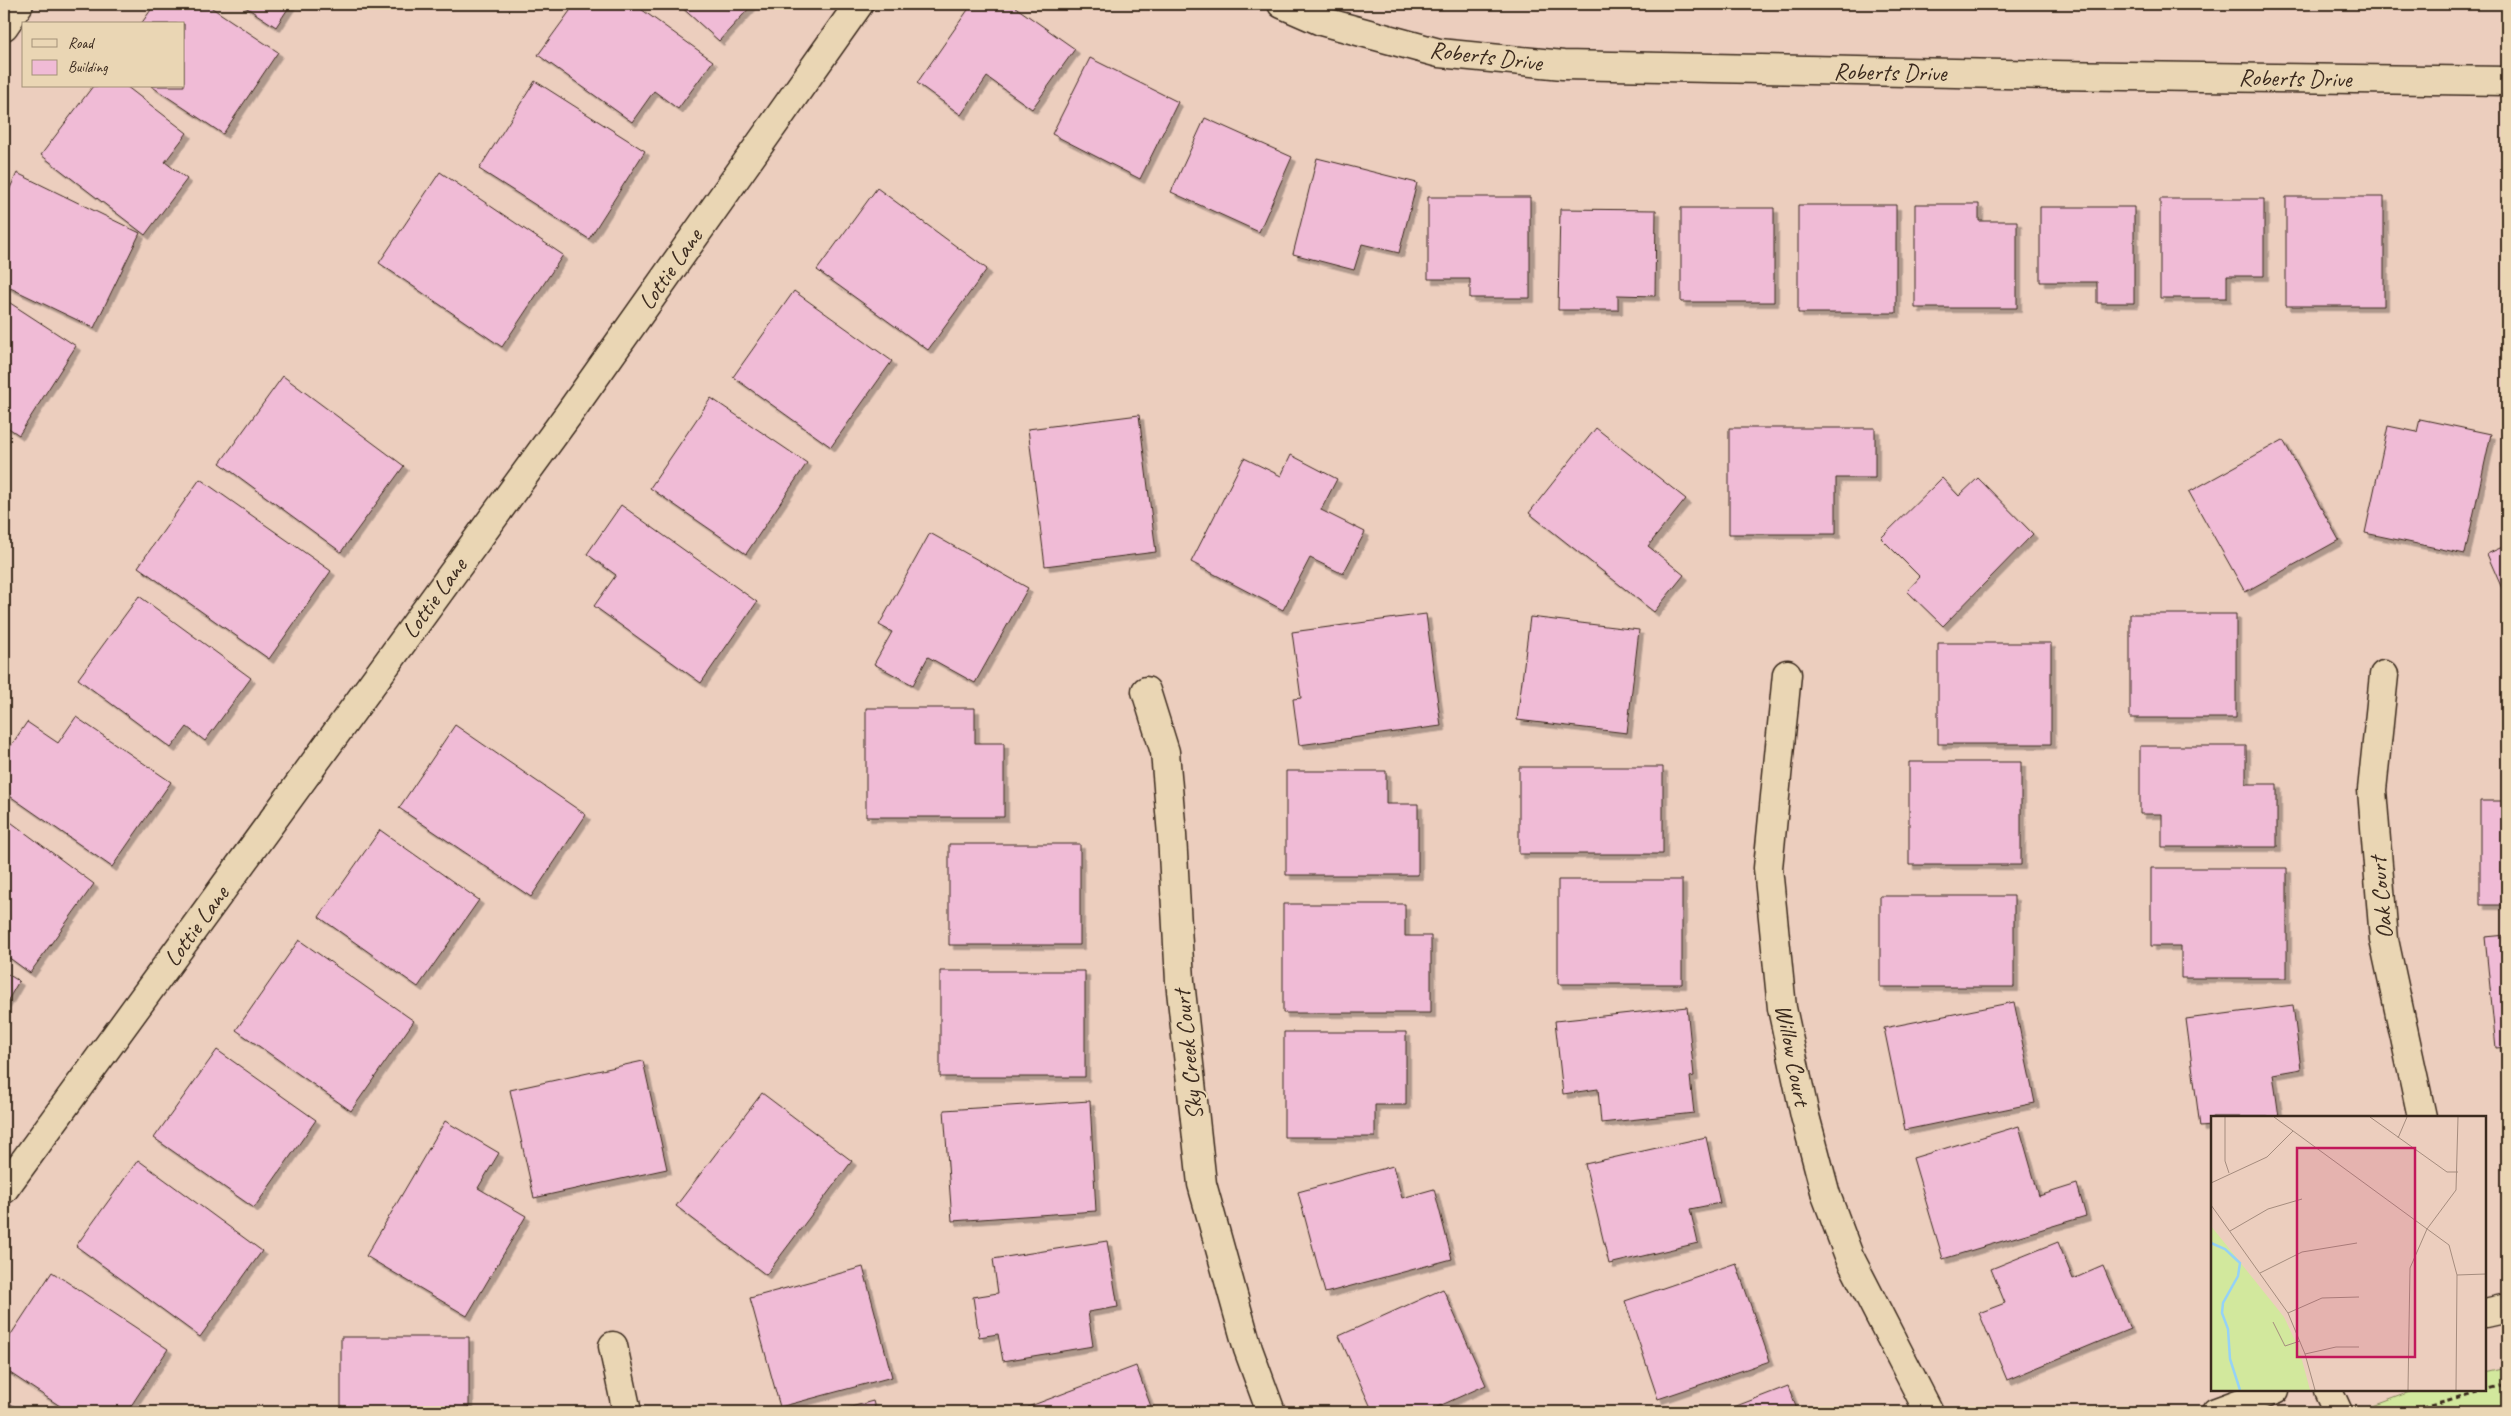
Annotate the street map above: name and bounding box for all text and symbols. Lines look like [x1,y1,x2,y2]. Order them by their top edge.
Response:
legend [22,22,185,88]
text: Road [68,34,95,53]
street label: Roberts Drive [1428,34,1546,78]
street label: Roberts Drive [1833,56,1949,88]
text: Building [68,58,108,77]
street label: Roberts Drive [2238,62,2354,94]
street label: Lottie Lane [631,221,710,315]
street label: Lottie Lane [395,550,474,644]
street label: Oak Court [2362,853,2400,940]
street label: Lottie Lane [157,878,236,972]
street label: Sky Creek Court [1166,985,1210,1121]
street label: Willow Court [1768,1002,1818,1110]
inset map [2211,1116,2486,1391]

